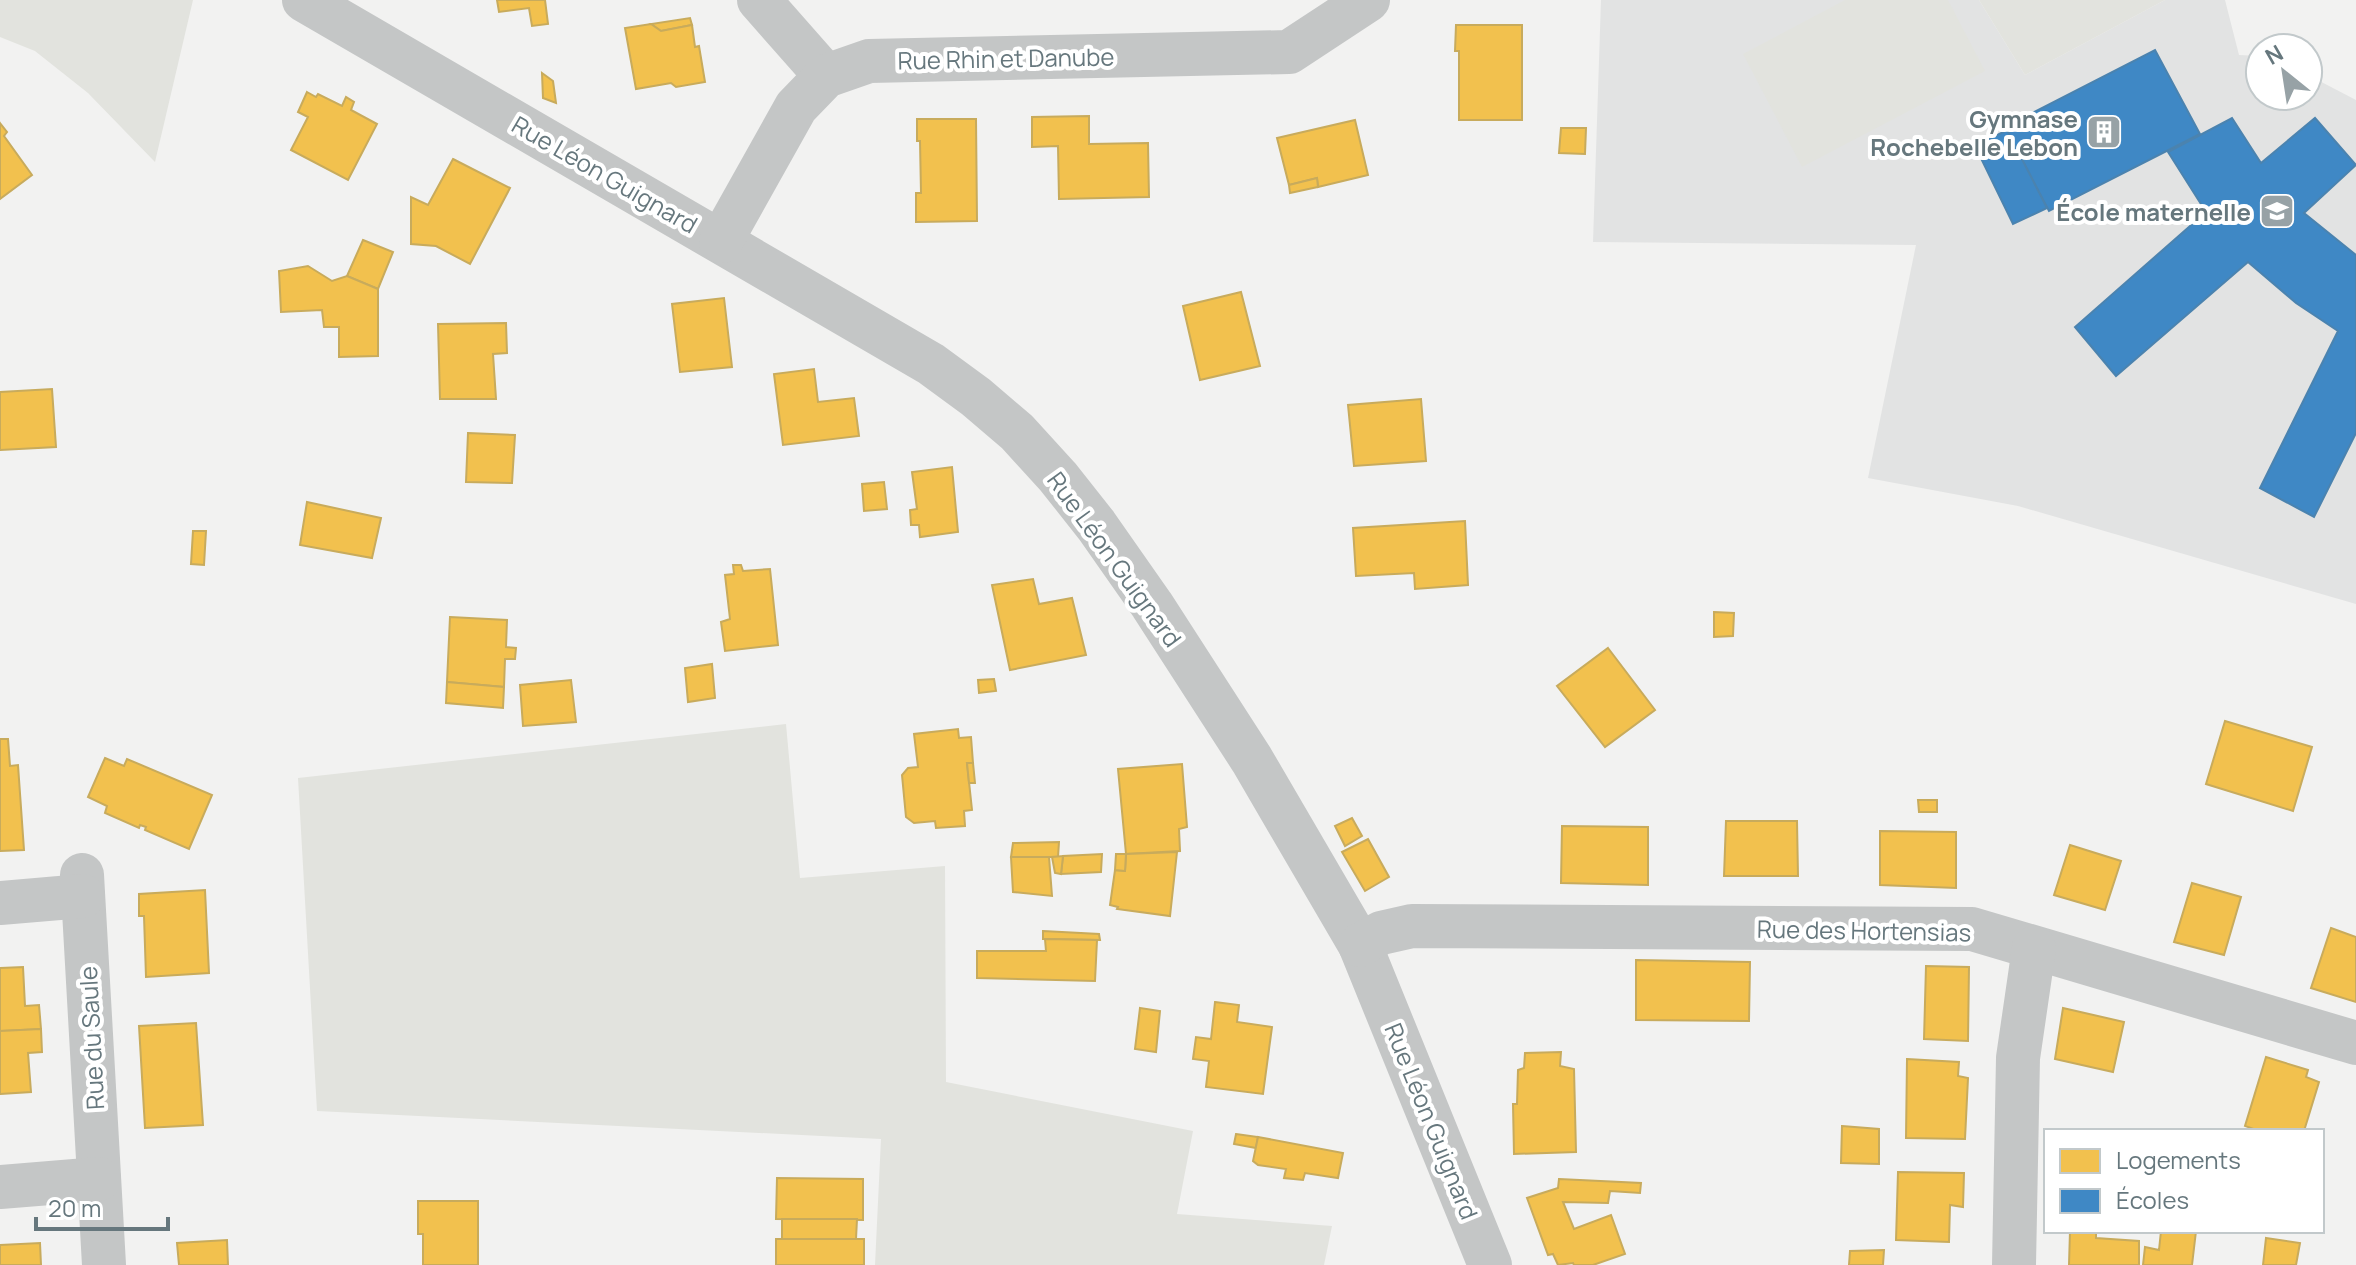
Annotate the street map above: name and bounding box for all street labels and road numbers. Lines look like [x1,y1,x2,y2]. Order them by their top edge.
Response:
street label: Rue Rhin et Danube [897,40,1115,76]
street label: Rue Léon Guignard [506,107,704,241]
street label: Rue Léon Guignard [1040,465,1190,653]
street label: Rue des Hortensias [1757,912,1971,948]
street label: Rue du Saule [71,965,111,1111]
street label: Rue Léon Guignard [1378,1018,1486,1224]

